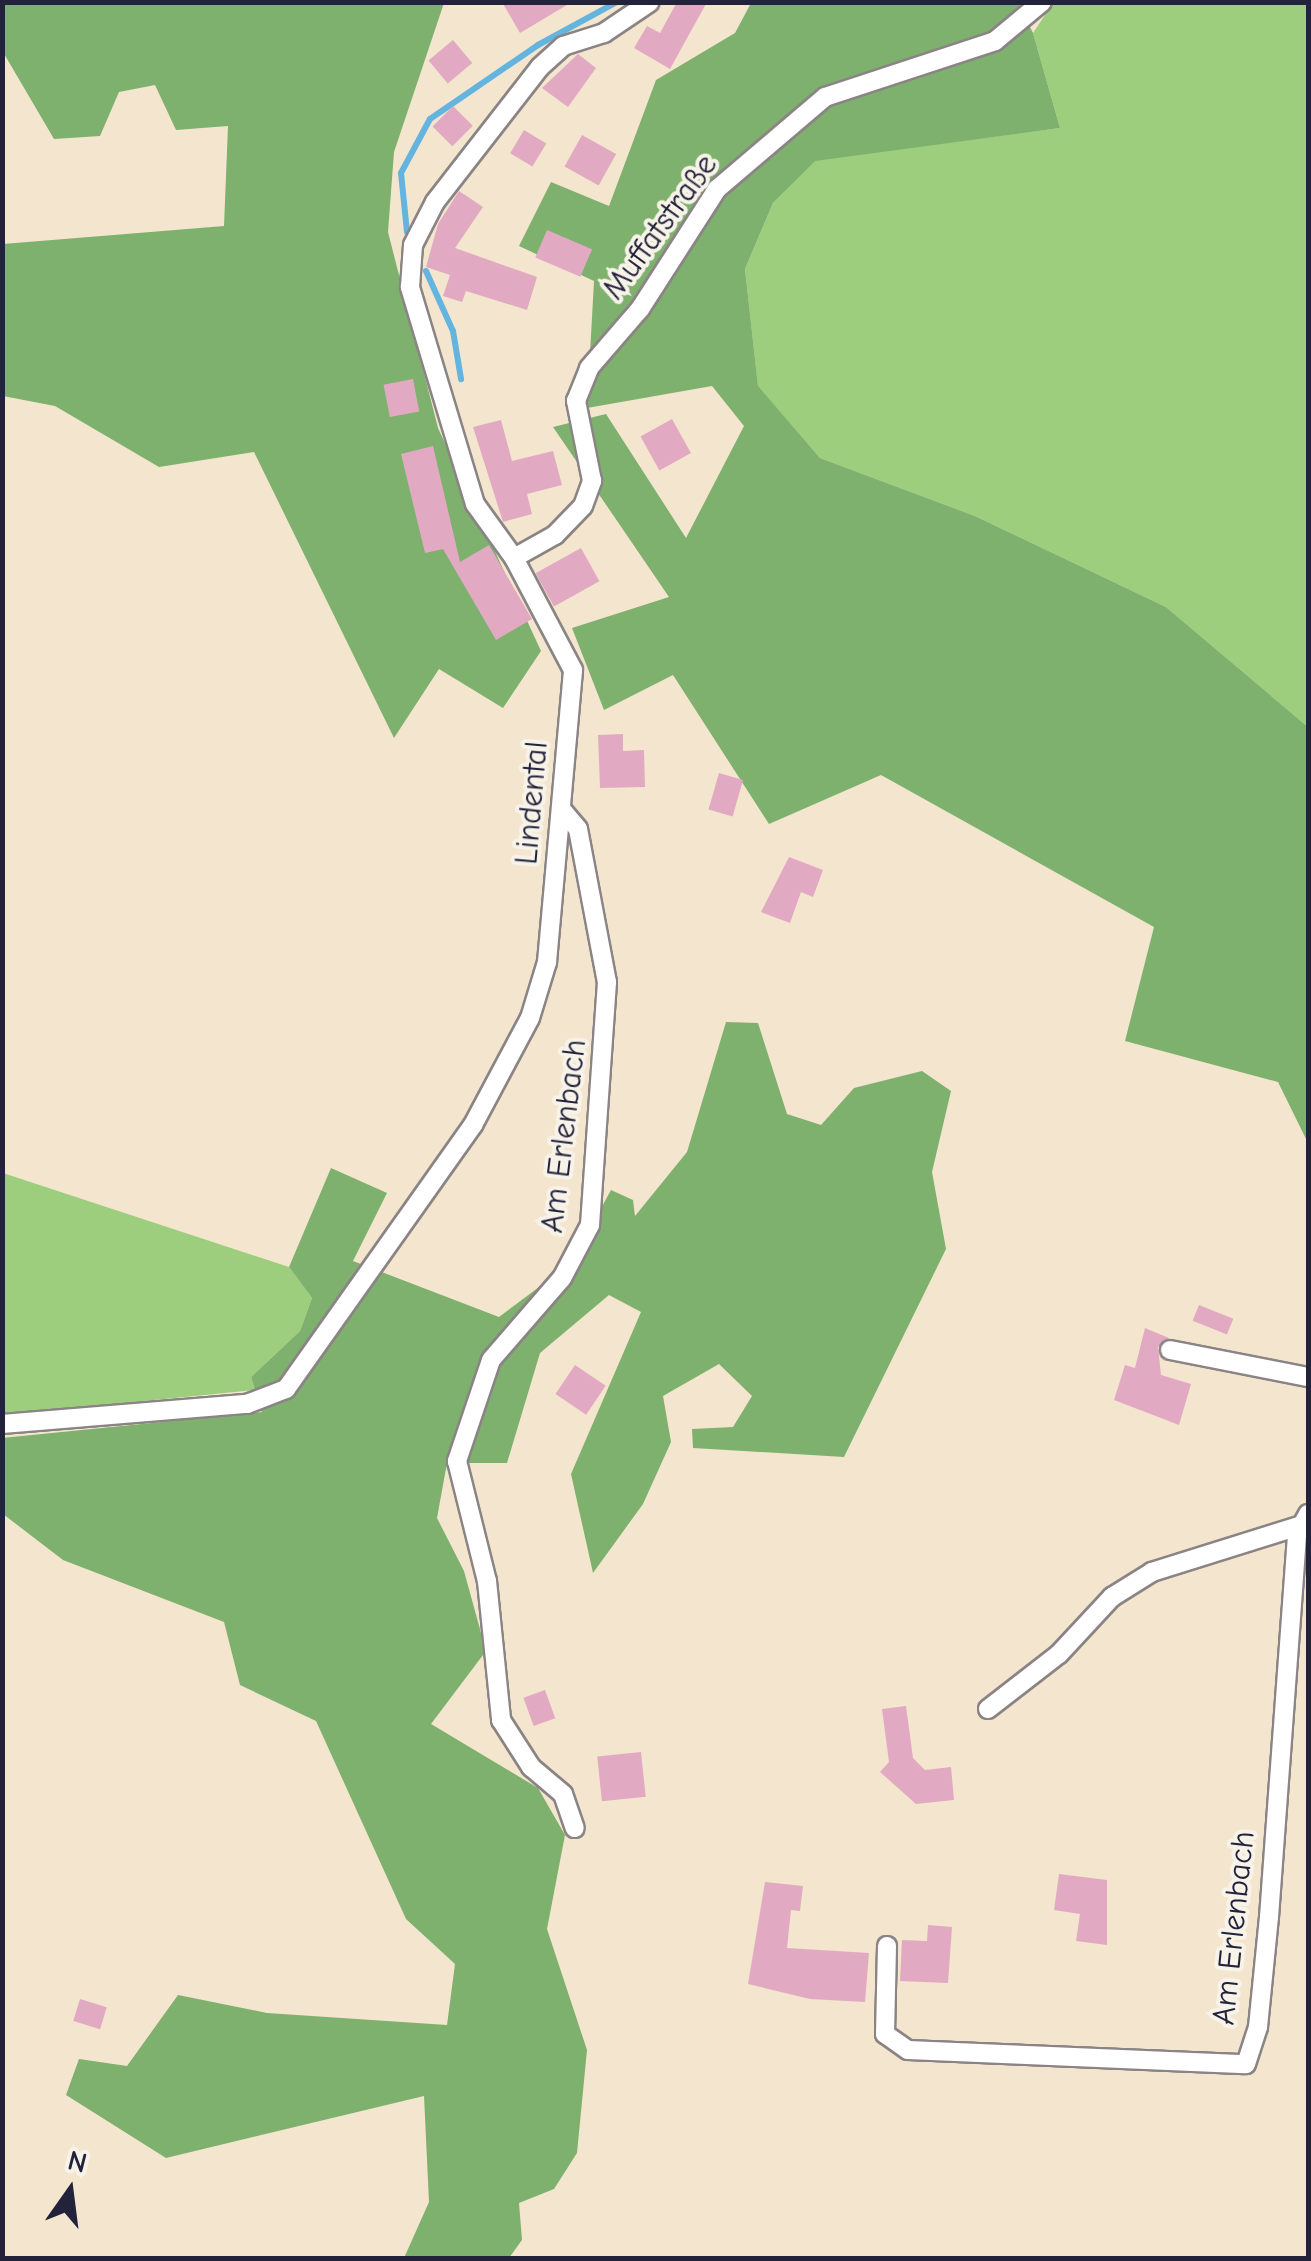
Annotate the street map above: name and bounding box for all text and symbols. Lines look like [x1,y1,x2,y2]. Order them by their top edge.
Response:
street label: Muffatstraße [594,147,726,307]
street label: Lindental [507,740,557,866]
street label: Am Erlenbach [533,1037,595,1235]
street label: Am Erlenbach [1205,1829,1263,2027]
north arrow [20,2141,120,2241]
text: N [65,2144,90,2180]

